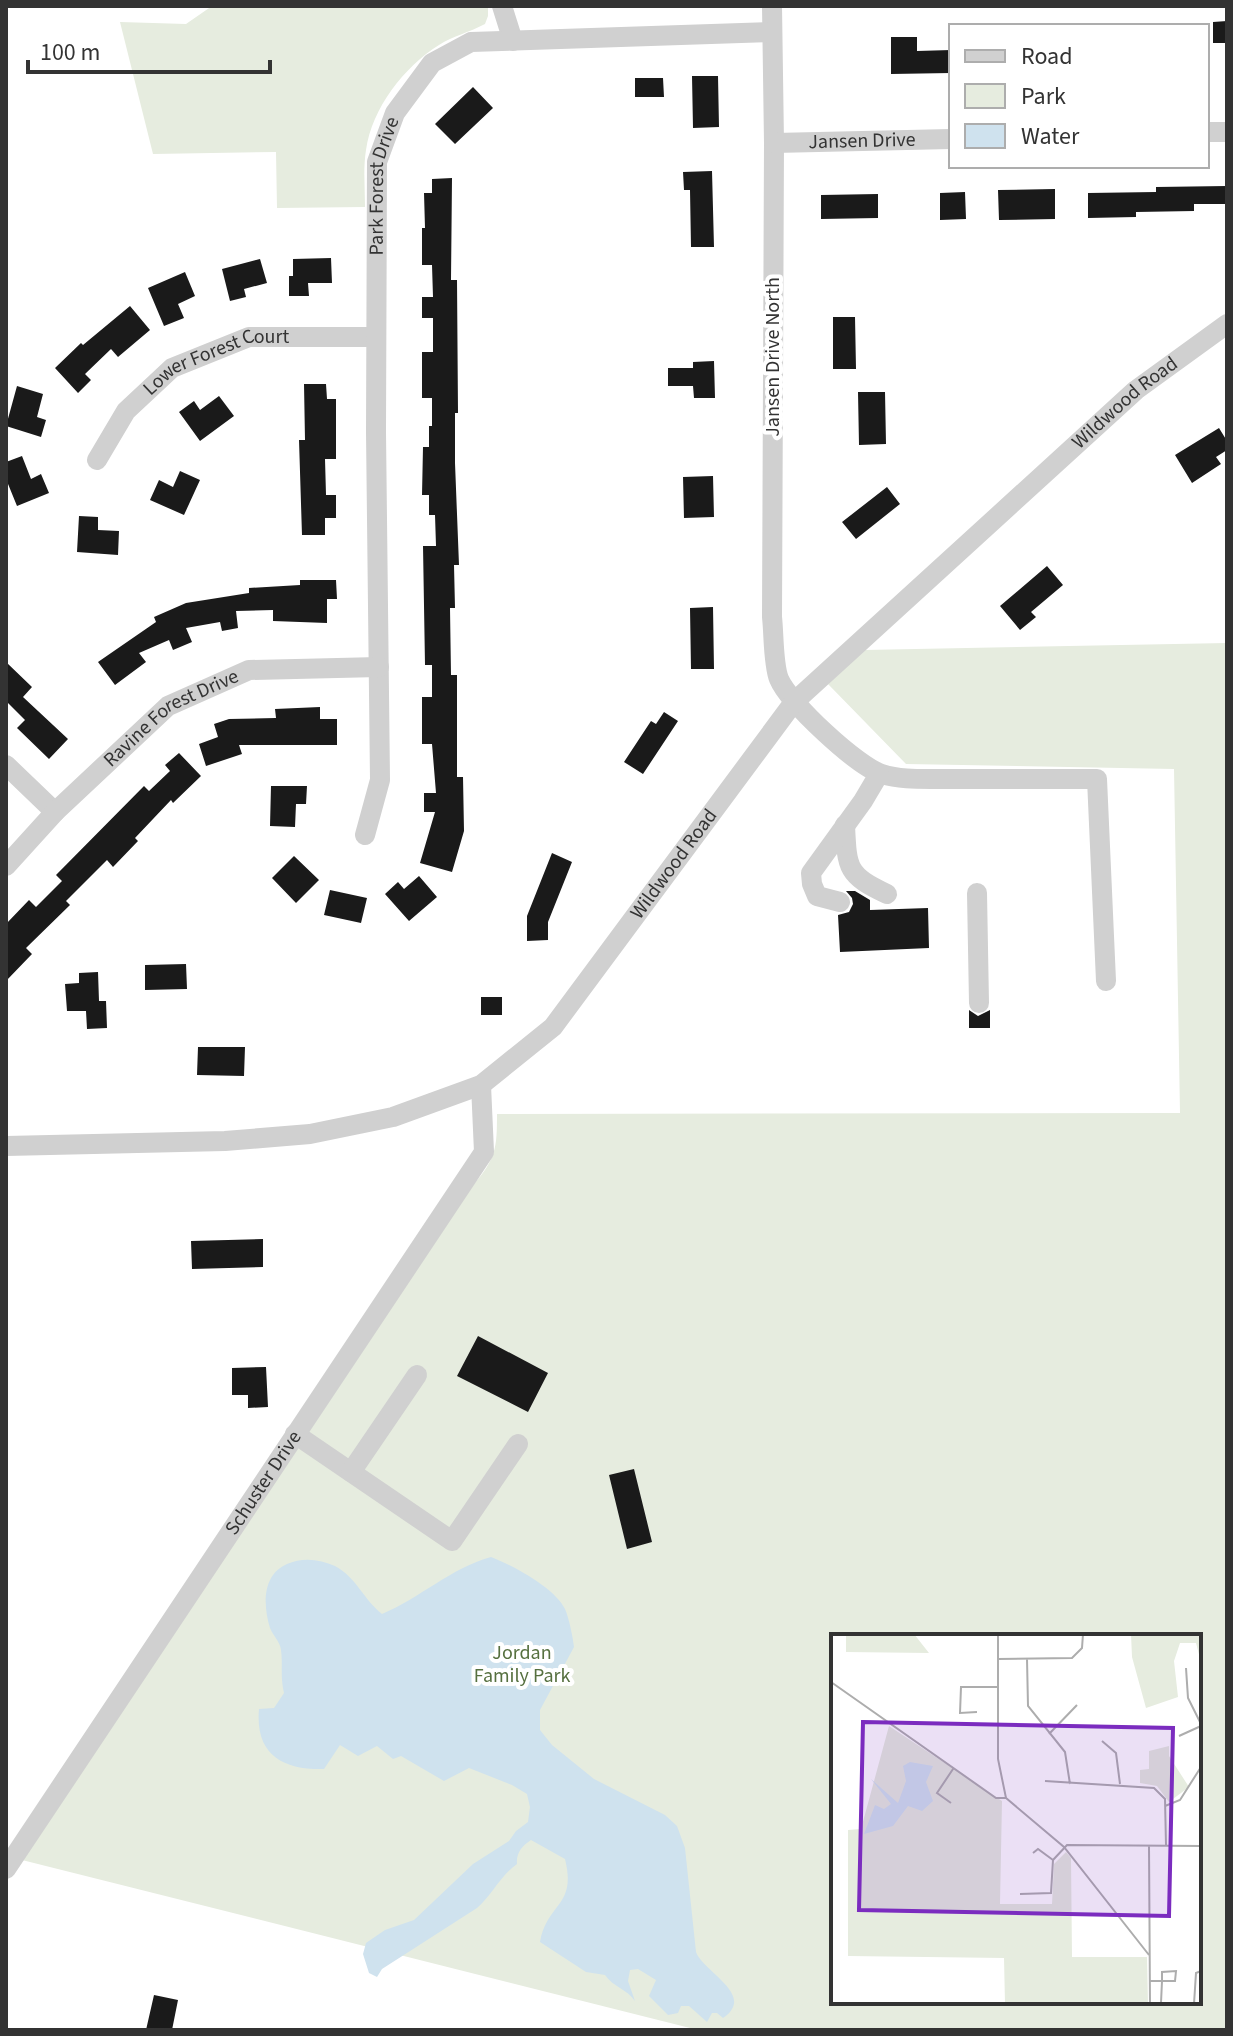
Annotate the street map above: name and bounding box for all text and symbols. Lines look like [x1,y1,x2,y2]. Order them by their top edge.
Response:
scale bar [28,24,270,74]
legend [949,24,1209,168]
text: 100 m [40,35,100,70]
text: Road [1021,39,1073,74]
text: Park [1021,79,1066,114]
street label: Park Forest Drive [363,113,406,255]
text: Water [1021,119,1080,154]
street label: Jansen Drive [808,126,916,156]
street label: Jansen Drive North [759,277,787,437]
street label: Lower Forest Court [137,322,289,402]
street label: Wildwood Road [1066,350,1184,456]
street label: Ravine Forest Drive [97,662,243,774]
street label: Wildwood Road [624,803,724,925]
street label: Schuster Drive [218,1425,308,1541]
inset map [831,1634,1201,2004]
park label: Jordan Family Park [474,1639,570,1690]

